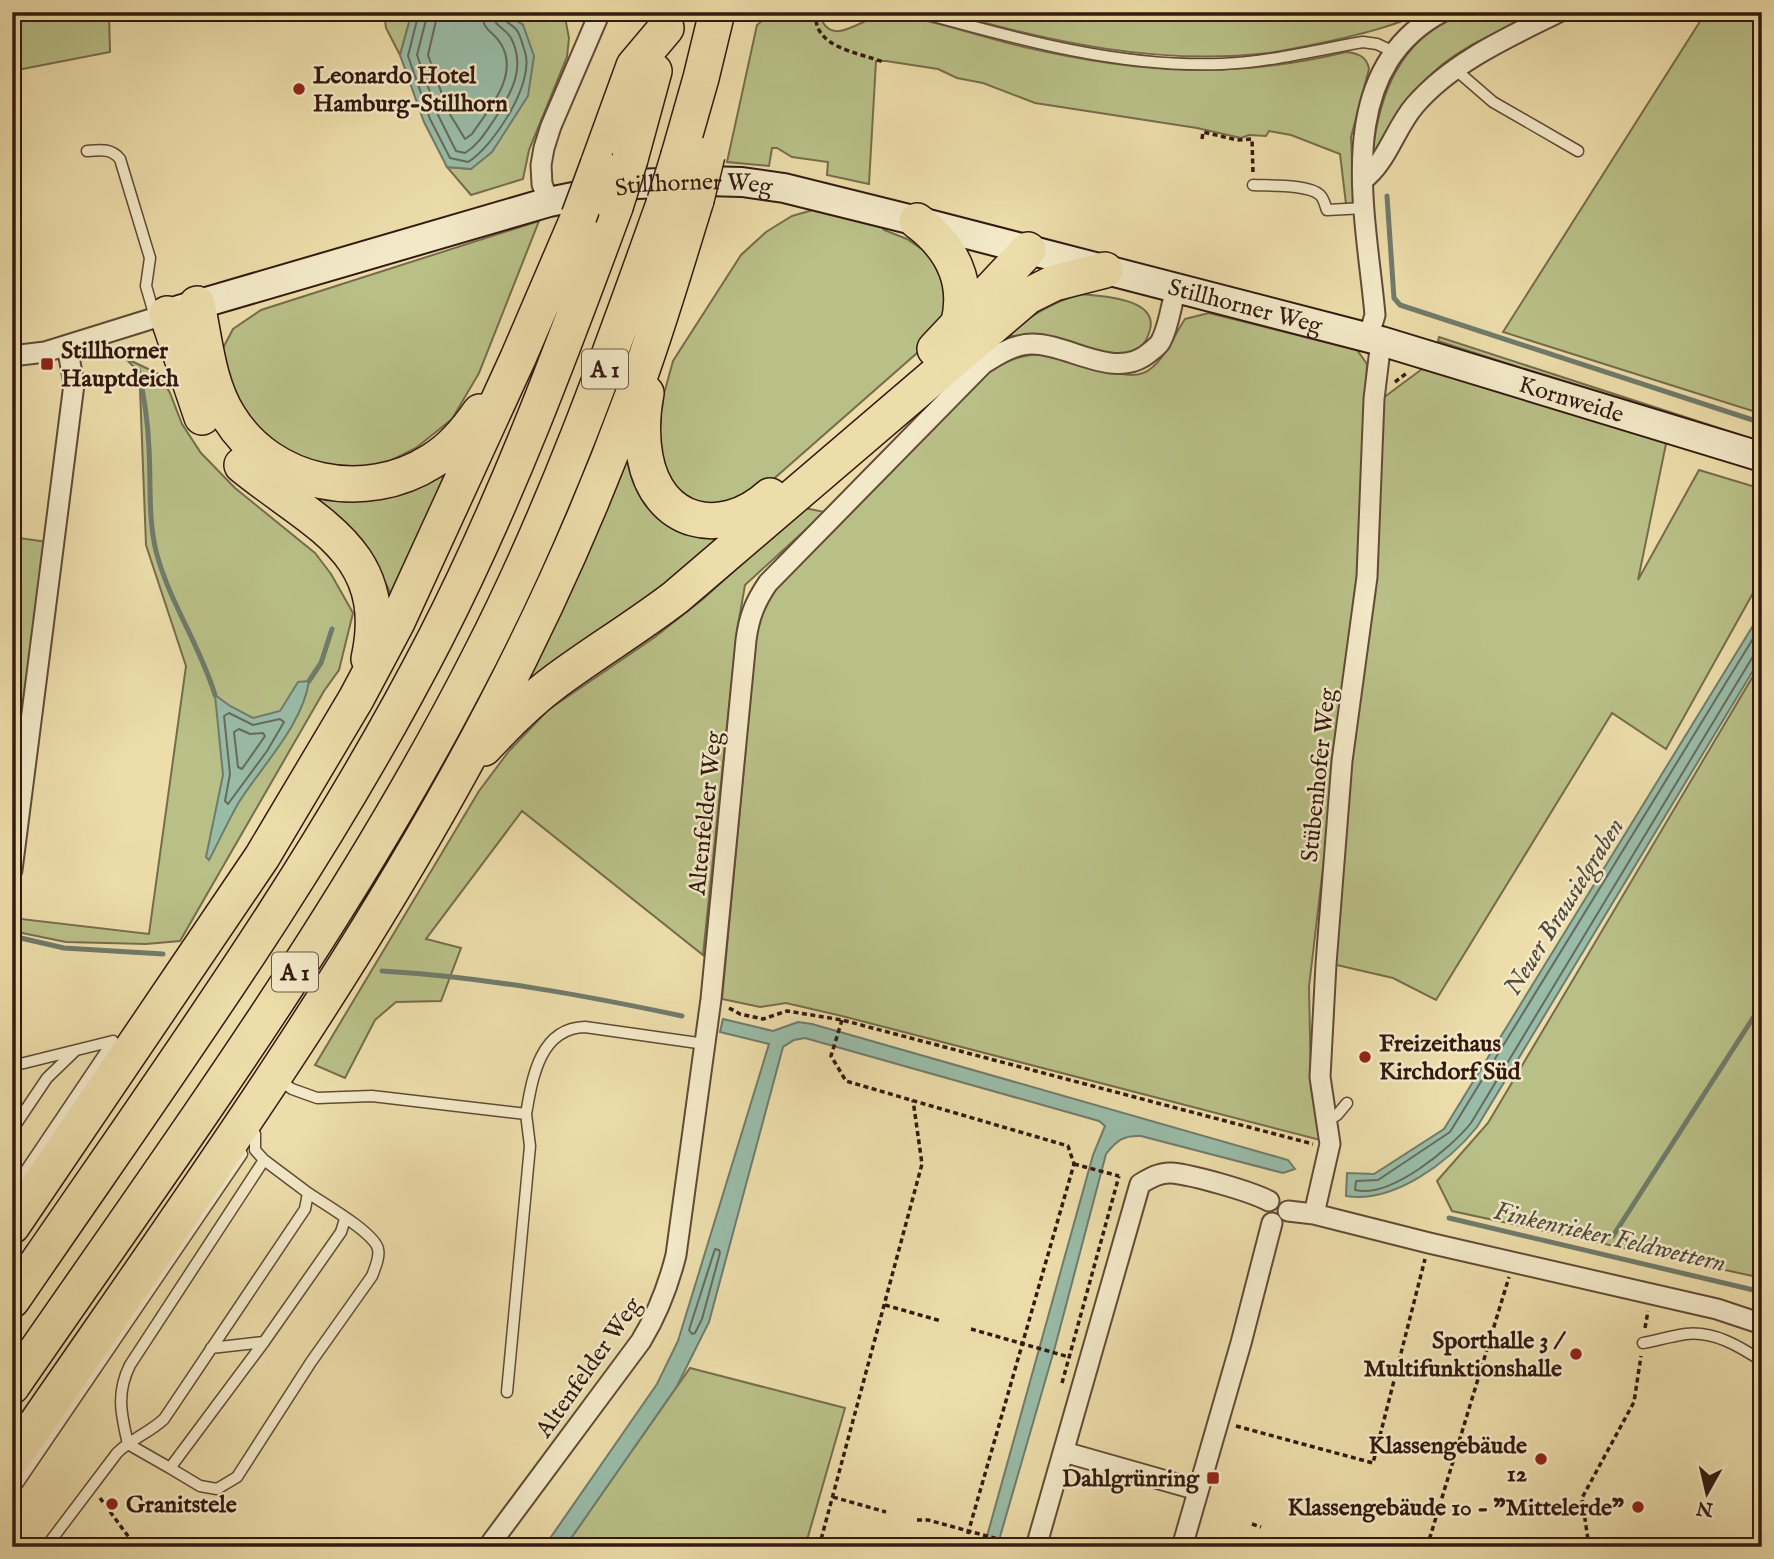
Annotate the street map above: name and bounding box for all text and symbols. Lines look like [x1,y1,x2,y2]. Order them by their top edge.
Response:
place label: Leonardo Hotel Hamburg-Stillhorn [313,61,508,120]
marker: Leonardo Hotel Hamburg-Stillhorn [291,81,307,97]
street label: Stillhorner Weg [612,167,775,205]
street label: Stillhorner Weg [1165,273,1326,342]
place label: Stillhorner Hauptdeich [61,336,179,395]
road number: A 1 [582,350,628,388]
marker: Stillhorner Hauptdeich [39,356,55,372]
street label: Kornweide [1515,370,1627,431]
street label: Stübenhofer Weg [1295,686,1344,864]
street label: Altenfelder Weg [682,729,731,898]
water label: Neuer Brausielgraben [1496,812,1633,1002]
road number: A 1 [272,953,318,992]
place label: Freizeithaus Kirchdorf Süd [1379,1029,1522,1088]
marker: Freizeithaus Kirchdorf Süd [1357,1049,1373,1065]
water label: Finkenrieker Feldwettern [1490,1195,1729,1280]
street label: Altenfelder Weg [529,1291,650,1445]
place label: Sporthalle 3 / Multifunktionshalle [1363,1326,1567,1385]
marker: Sporthalle 3 / Multifunktionshalle [1568,1346,1584,1362]
place label: Klassengebäude 12 [1369,1431,1527,1490]
marker: Klassengebäude 12 [1533,1451,1549,1467]
north arrow [1672,1458,1742,1528]
place label: Dahlgrünring [1062,1464,1200,1495]
marker: Dahlgrünring [1205,1470,1221,1486]
place label: Granitstele [126,1490,237,1521]
place label: Klassengebäude 10 - "Mittelerde" [1288,1493,1624,1524]
text: N [1695,1495,1716,1521]
marker: Granitstele [104,1496,120,1512]
marker: Klassengebäude 10 - "Mittelerde" [1630,1499,1646,1515]

